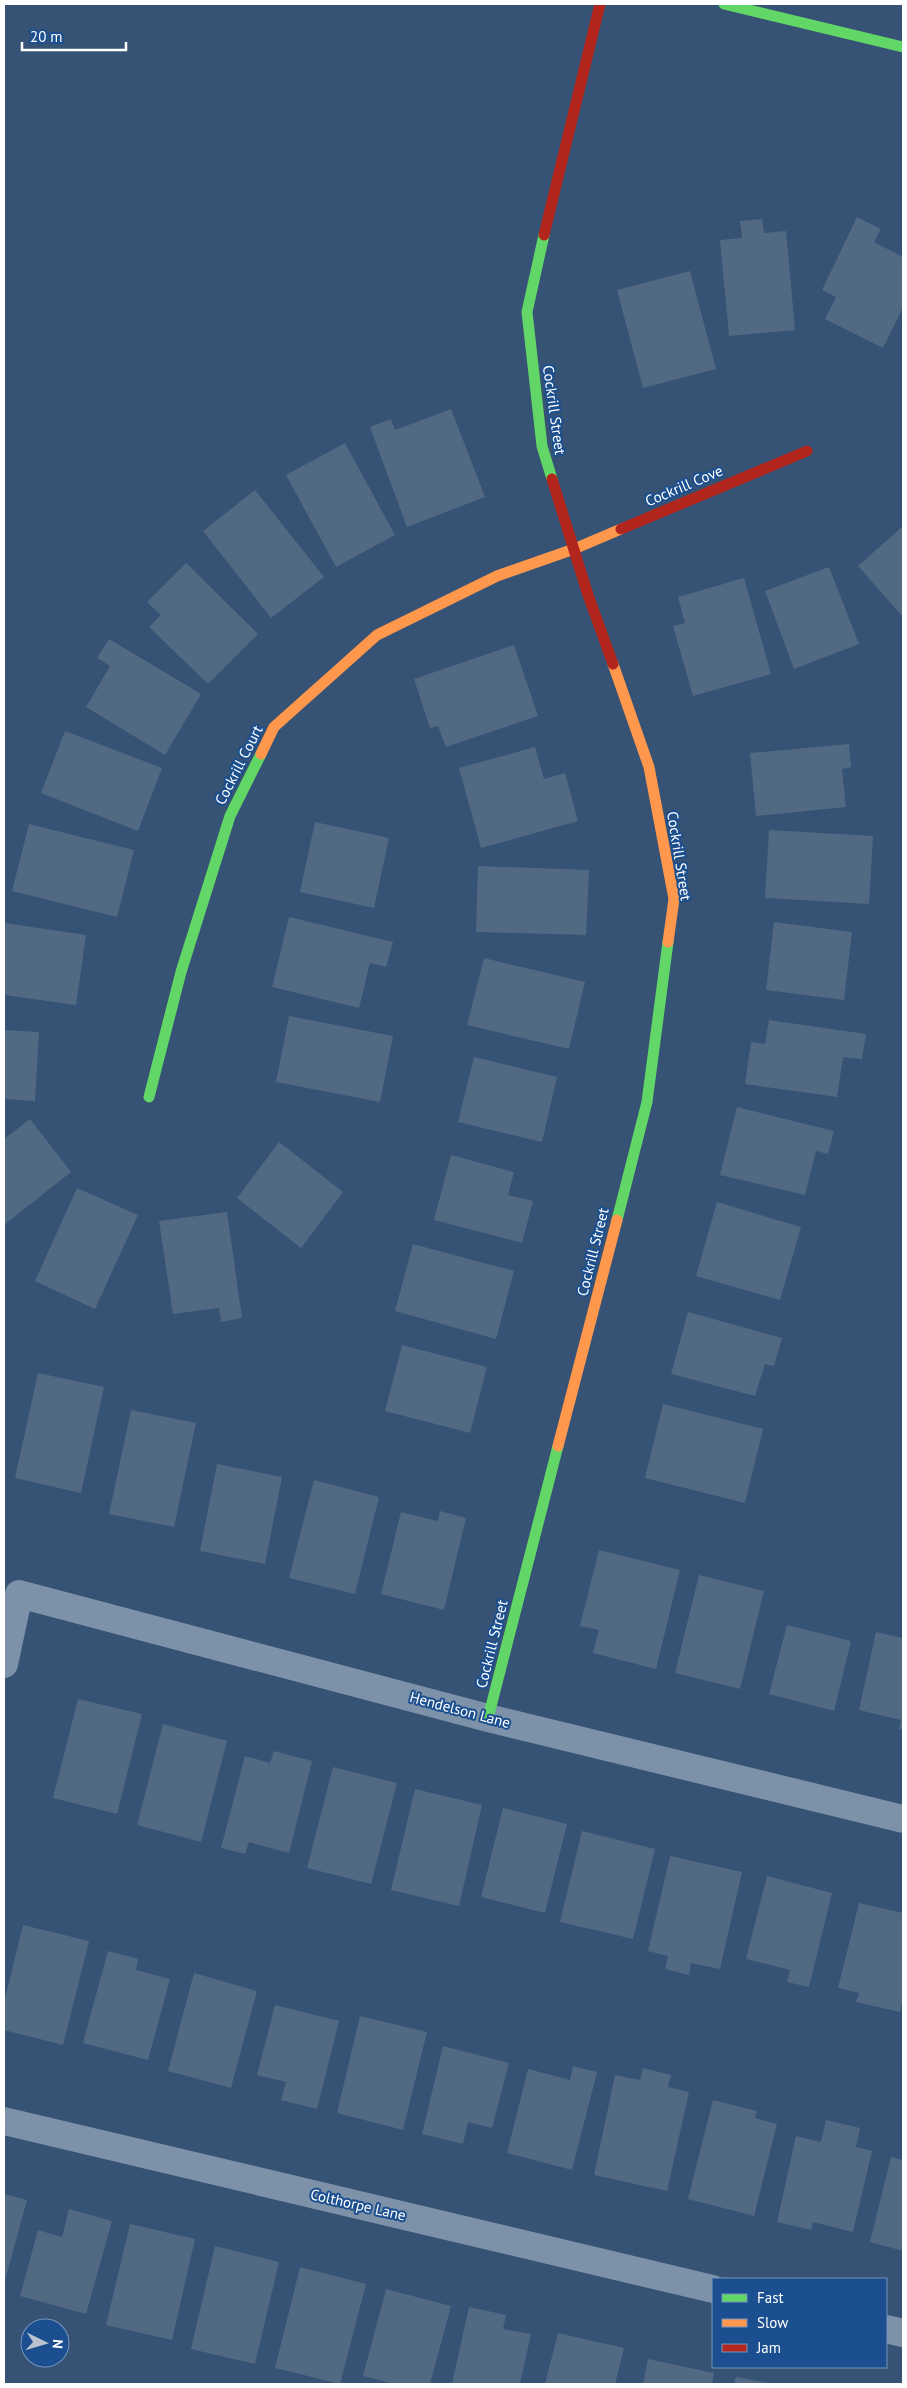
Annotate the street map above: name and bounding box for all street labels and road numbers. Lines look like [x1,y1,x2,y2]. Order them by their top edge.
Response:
street label: Cockrill Street [539,364,570,456]
street label: Cockrill Cove [642,461,725,510]
street label: Cockrill Court [210,722,267,808]
street label: Cockrill Street [663,810,696,902]
street label: Cockrill Street [572,1206,613,1298]
street label: Cockrill Street [471,1598,512,1690]
street label: Hendelson Lane [408,1687,512,1732]
street label: Colthorpe Lane [309,2184,408,2225]

